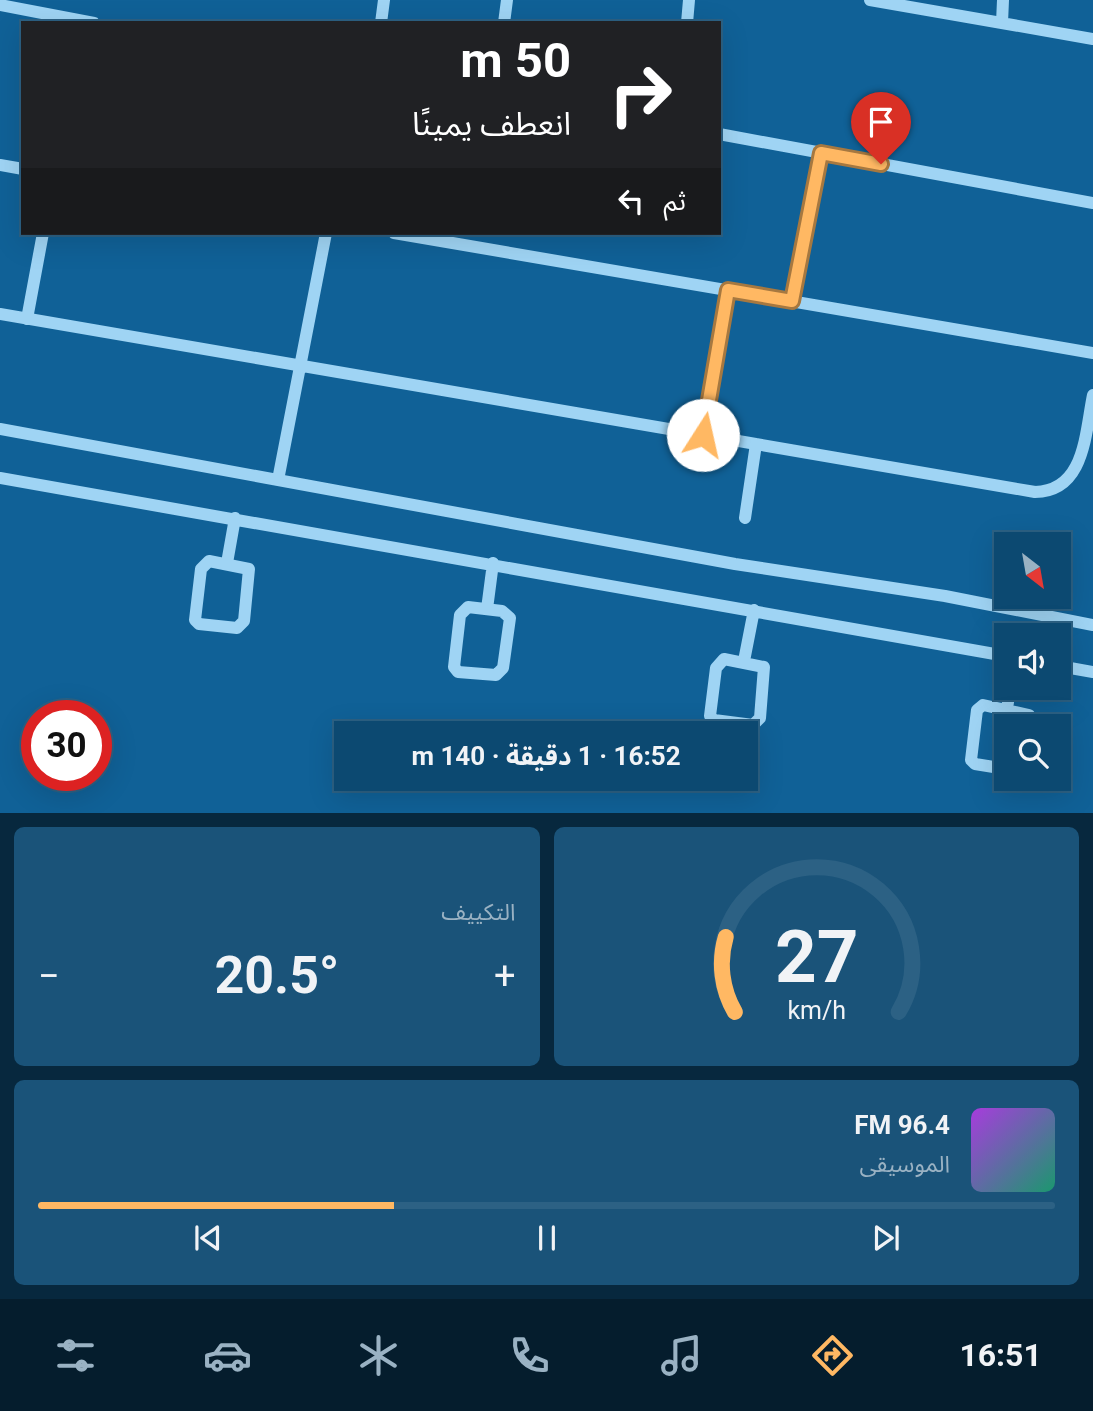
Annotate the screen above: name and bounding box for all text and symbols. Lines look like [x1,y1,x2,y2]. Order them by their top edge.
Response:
text: 50 m [460,32,571,89]
icon: right [595,49,686,140]
pin [851,92,911,164]
icon: arrive [862,103,900,141]
text: انعطف يمينًا [412,105,571,143]
icon: left [612,182,650,220]
text: ثم [664,186,686,216]
position arrow [666,398,740,472]
north arrow [994,532,1071,609]
map controls [994,532,1071,791]
button: sound [994,623,1071,700]
speed limit sign: 30 [21,700,112,791]
button: search [994,714,1071,791]
text: 16:52 · 1 دقيقة · 140 m [411,741,681,771]
text: التكييف [441,899,516,926]
text: 27 [774,915,858,1001]
text: 20.5° [214,945,339,1006]
text: − [38,954,60,998]
text: + [494,954,516,998]
text: km/h [787,996,846,1025]
text: 96.4 FM [854,1110,950,1140]
text: الموسيقى [859,1151,950,1178]
icon: previous [189,1219,227,1257]
icon: pause [528,1219,566,1257]
icon: next [867,1219,905,1257]
icon: filters [51,1331,100,1380]
icon: car [203,1331,252,1380]
icon: climate [354,1331,403,1380]
icon: phone [505,1331,554,1380]
icon: music [657,1331,706,1380]
icon: directions [808,1331,857,1380]
text: 16:51 [959,1336,1042,1374]

